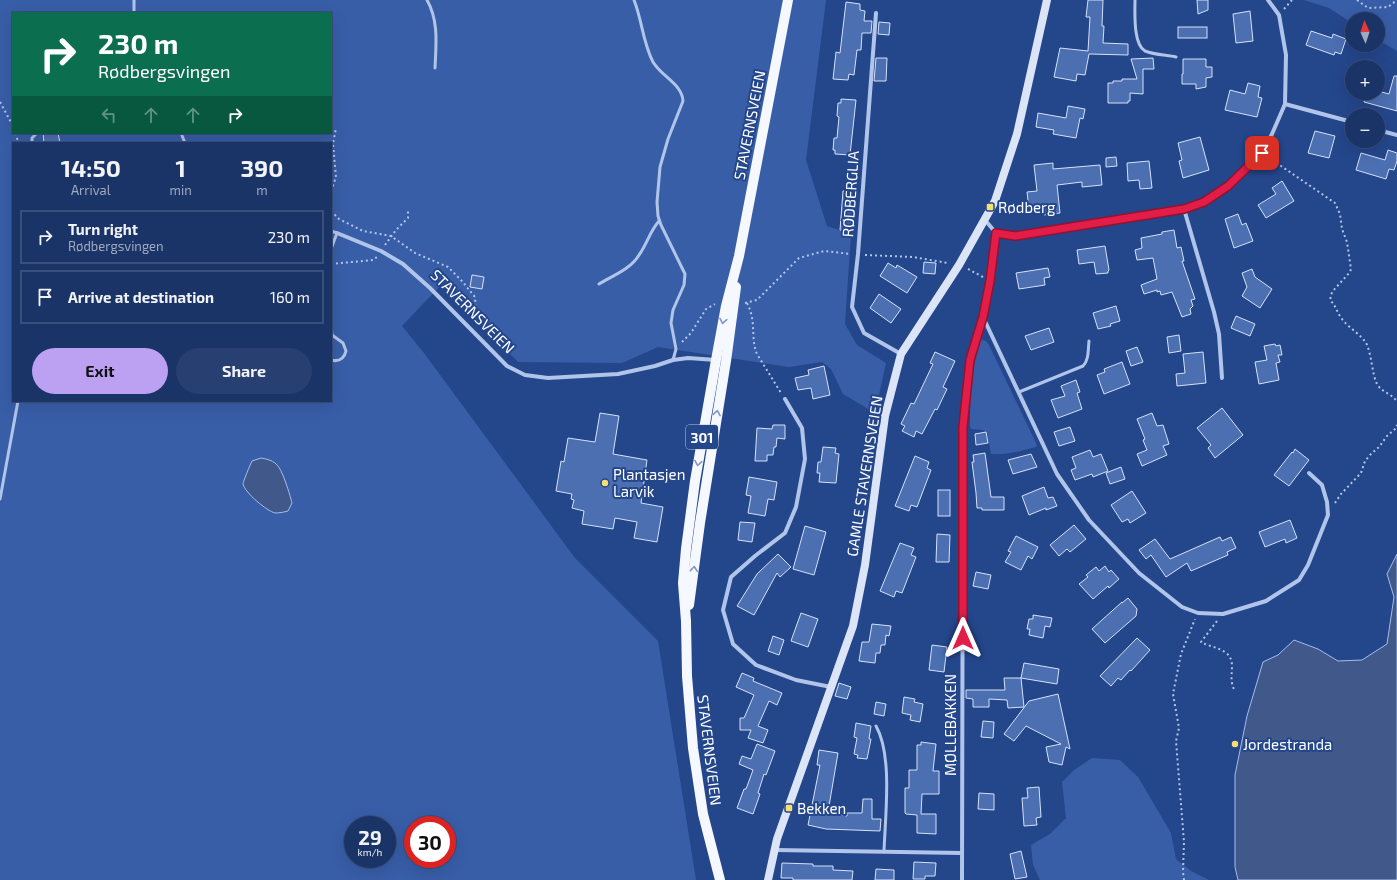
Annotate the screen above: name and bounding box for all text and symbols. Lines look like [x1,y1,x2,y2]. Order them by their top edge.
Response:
north arrow [1345,12,1385,52]
map controls [1345,12,1385,148]
text: 230 m [98,26,179,60]
icon: right [32,28,84,80]
text: Rødbergsvingen [98,60,230,82]
button: + [1345,60,1385,100]
street label: STAVERNSVEIEN [730,69,768,181]
icon: left [98,104,120,126]
icon: ahead [140,104,162,126]
icon: ahead [182,104,204,126]
icon: right [224,104,246,126]
button: − [1345,108,1385,148]
pin [1245,136,1279,170]
icon: arrive [1251,142,1273,164]
street label: RØDBERGLIA [838,150,862,238]
text: 14:50 [61,153,121,182]
text: 1 [175,153,186,182]
text: 390 [240,153,283,182]
text: Arrival [71,182,111,198]
text: min [170,182,192,198]
text: m [256,182,268,198]
place label: Rødberg [998,198,1056,216]
marker: Rødberg [985,202,995,212]
text: Turn right [68,220,138,238]
icon: right [34,226,56,248]
text: 230 m [268,228,310,246]
text: Rødbergsvingen [68,238,164,254]
street label: STAVERNSVEIEN [427,265,519,357]
icon: arrive [34,286,56,308]
text: Arrive at destination [68,288,214,306]
text: 160 m [270,288,310,306]
one-way arrow [719,318,728,324]
button: Exit [32,348,168,394]
button: Share [176,348,312,394]
street label: GAMLE STAVERNSVEIEN [842,394,886,558]
one-way arrow [713,410,721,416]
road number: 301 [686,425,718,449]
one-way arrow [694,460,702,466]
place label: Plantasjen Larvik [613,465,685,500]
marker: Plantasjen Larvik [600,478,610,488]
one-way arrow [689,566,698,572]
position arrow [942,617,984,659]
street label: MØLLEBAKKEN [941,674,959,776]
street label: STAVERNSVEIEN [694,694,726,806]
place label: Jordestranda [1243,735,1332,753]
marker: Jordestranda [1230,739,1240,749]
place label: Bekken [797,799,846,817]
marker: Bekken [784,803,794,813]
speed limit sign: 30 [404,816,456,868]
text: 29 [358,825,382,849]
text: km/h [358,846,382,858]

